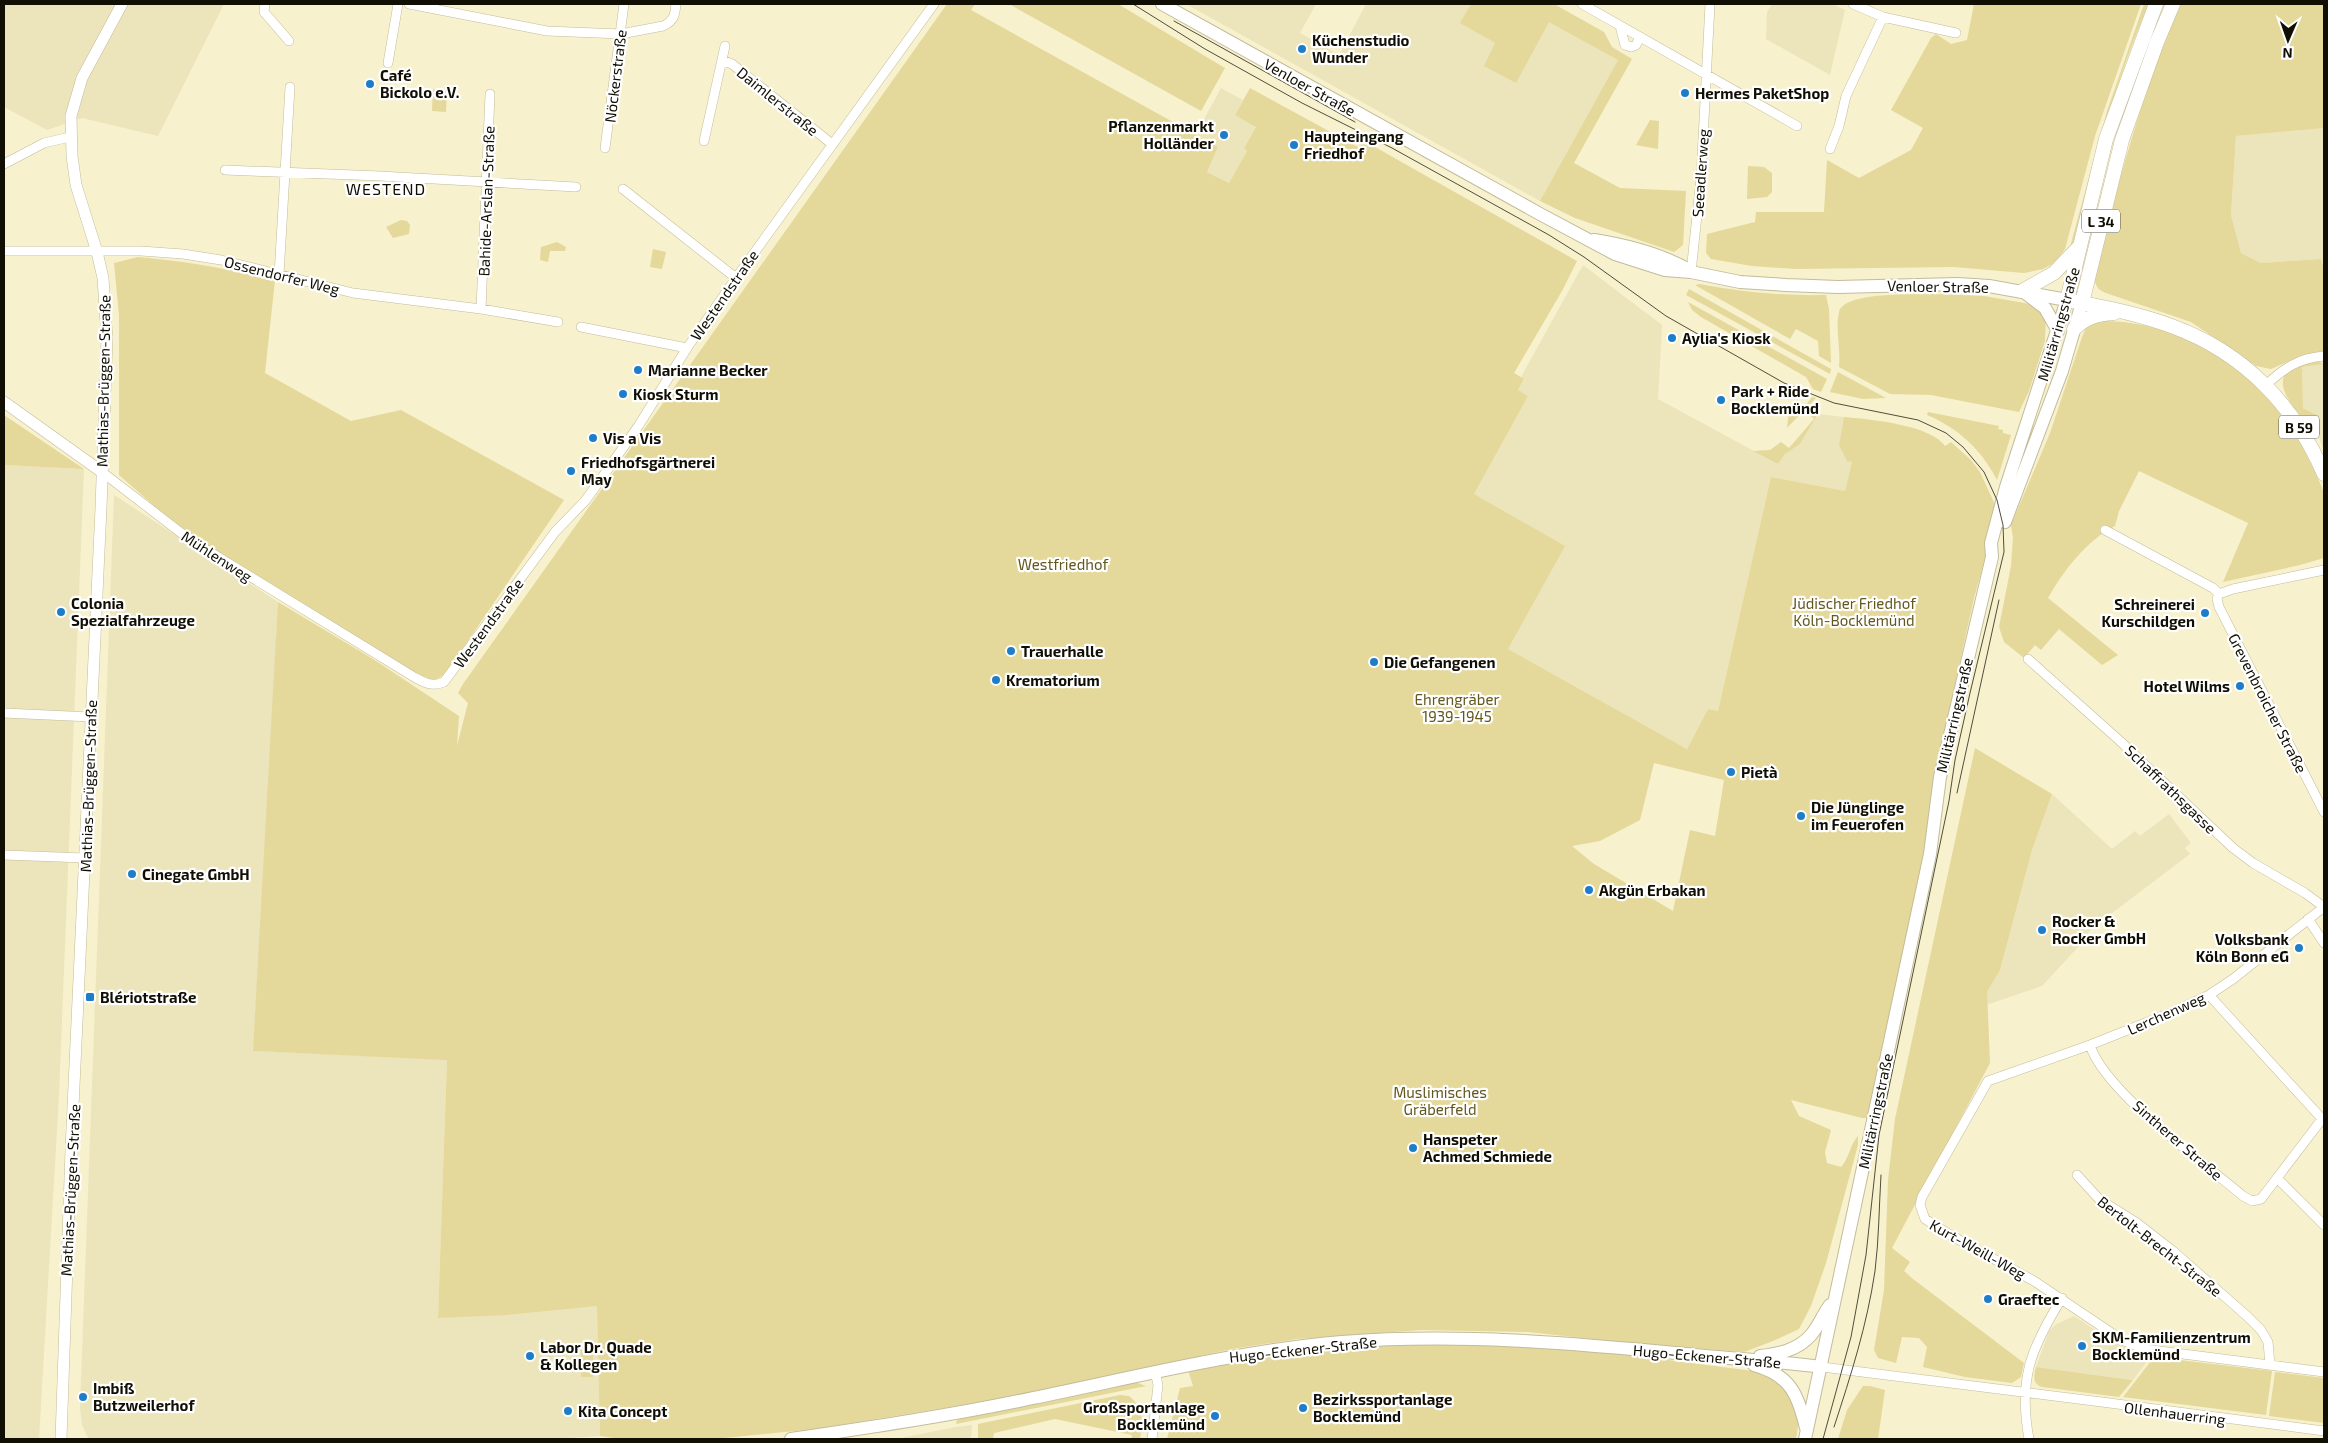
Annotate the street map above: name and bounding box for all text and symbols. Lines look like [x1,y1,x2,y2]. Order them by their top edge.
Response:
north arrow [2263,15,2313,65]
street label: Nöckerstraße [600,28,630,124]
place label: Küchenstudio Wunder [1312,31,1410,66]
marker: Küchenstudio Wunder [1296,43,1308,55]
text: N [2282,45,2293,62]
street label: Venloer Straße [1261,54,1359,120]
street label: Daimlerstraße [734,63,822,139]
place label: Café Bickolo e.V. [380,66,460,101]
marker: Café Bickolo e.V. [364,78,376,90]
place label: Hermes PaketShop [1695,84,1829,102]
marker: Hermes PaketShop [1679,87,1691,99]
place label: Pflanzenmarkt Holländer [1108,117,1215,152]
street label: Bahide-Arslan-Straße [474,125,498,277]
place label: Haupteingang Friedhof [1304,127,1404,162]
street label: Seeadlerweg [1688,128,1712,218]
marker: Pflanzenmarkt Holländer [1218,129,1230,141]
marker: Haupteingang Friedhof [1288,139,1300,151]
district label: WESTEND [346,179,426,198]
road number: L 34 [2082,210,2120,232]
street label: Westendstraße [686,246,762,344]
street label: Ossendorfer Weg [223,252,342,298]
street label: Militärringstraße [2033,265,2083,383]
street label: Venloer Straße [1887,276,1989,296]
street label: Mathias-Brüggen-Straße [92,295,114,467]
place label: Aylia's Kiosk [1682,329,1771,348]
marker: Aylia's Kiosk [1666,332,1678,344]
place label: Marianne Becker [648,361,768,379]
marker: Marianne Becker [632,364,644,376]
place label: Park + Ride Bocklemünd [1731,382,1819,417]
place label: Kiosk Sturm [633,385,718,403]
marker: Kiosk Sturm [617,388,629,400]
marker: Park + Ride Bocklemünd [1715,394,1727,406]
road number: B 59 [2279,416,2319,438]
place label: Vis a Vis [603,429,661,447]
marker: Vis a Vis [587,432,599,444]
place label: Friedhofsgärtnerei May [581,453,715,489]
marker: Friedhofsgärtnerei May [565,465,577,477]
street label: Mühlenweg [178,527,256,586]
park label: Westfriedhof [1018,555,1108,573]
street label: Westendstraße [449,575,527,671]
place label: Colonia Spezialfahrzeuge [71,594,195,629]
park label: Jüdischer Friedhof Köln-Bocklemünd [1792,594,1916,629]
place label: Schreinerei Kurschildgen [2102,595,2195,630]
marker: Colonia Spezialfahrzeuge [55,606,67,618]
marker: Schreinerei Kurschildgen [2199,607,2211,619]
street label: Grevenbroicher Straße [2225,630,2311,776]
place label: Trauerhalle [1021,642,1103,660]
marker: Trauerhalle [1005,645,1017,657]
place label: Die Gefangenen [1384,653,1495,671]
marker: Die Gefangenen [1368,656,1380,668]
street label: Militärringstraße [1932,656,1976,774]
place label: Krematorium [1006,671,1100,689]
marker: Krematorium [990,674,1002,686]
place label: Hotel Wilms [2144,677,2230,695]
marker: Hotel Wilms [2234,680,2246,692]
park label: Ehrengräber 1939-1945 [1415,690,1499,725]
street label: Mathias-Brüggen-Straße [76,700,100,872]
street label: Schaffrathsgasse [2122,741,2220,837]
place label: Pietà [1741,763,1778,781]
marker: Pietà [1725,766,1737,778]
place label: Die Jünglinge im Feuerofen [1811,798,1904,833]
marker: Die Jünglinge im Feuerofen [1795,810,1807,822]
place label: Cinegate GmbH [142,865,250,883]
marker: Cinegate GmbH [126,868,138,880]
place label: Akgün Erbakan [1599,881,1706,899]
marker: Akgün Erbakan [1583,884,1595,896]
place label: Rocker & Rocker GmbH [2052,912,2146,947]
marker: Rocker & Rocker GmbH [2036,924,2048,936]
place label: Volksbank Köln Bonn eG [2196,930,2290,965]
marker: Volksbank Köln Bonn eG [2293,942,2305,954]
place label: Blériotstraße [100,988,197,1006]
street label: Lerchenweg [2124,988,2208,1038]
marker: Blériotstraße [84,991,96,1003]
street label: Militärringstraße [1854,1052,1896,1170]
park label: Muslimisches Gräberfeld [1393,1083,1487,1118]
street label: Sintherer Straße [2130,1096,2226,1184]
street label: Mathias-Brüggen-Straße [56,1103,84,1277]
place label: Hanspeter Achmed Schmiede [1423,1130,1552,1165]
marker: Hanspeter Achmed Schmiede [1407,1142,1419,1154]
street label: Bertolt-Brecht-Straße [2094,1192,2226,1300]
street label: Kurt-Weill-Weg [1927,1215,2030,1283]
place label: Graeftec [1998,1290,2060,1308]
marker: Graeftec [1982,1293,1994,1305]
place label: SKM-Familienzentrum Bocklemünd [2092,1328,2251,1363]
street label: Hugo-Eckener-Straße [1228,1332,1378,1366]
place label: Labor Dr. Quade & Kollegen [540,1338,652,1373]
marker: SKM-Familienzentrum Bocklemünd [2076,1340,2088,1352]
street label: Hugo-Eckener-Straße [1632,1341,1782,1371]
marker: Labor Dr. Quade & Kollegen [524,1350,536,1362]
place label: Imbiß Butzweilerhof [93,1379,195,1414]
place label: Bezirkssportanlage Bocklemünd [1313,1390,1452,1425]
marker: Imbiß Butzweilerhof [77,1391,89,1403]
place label: Großsportanlage Bocklemünd [1083,1398,1205,1433]
street label: Ollenhauerring [2123,1398,2227,1428]
place label: Kita Concept [578,1402,667,1420]
marker: Bezirkssportanlage Bocklemünd [1297,1402,1309,1414]
marker: Kita Concept [562,1405,574,1417]
marker: Großsportanlage Bocklemünd [1209,1410,1221,1422]

